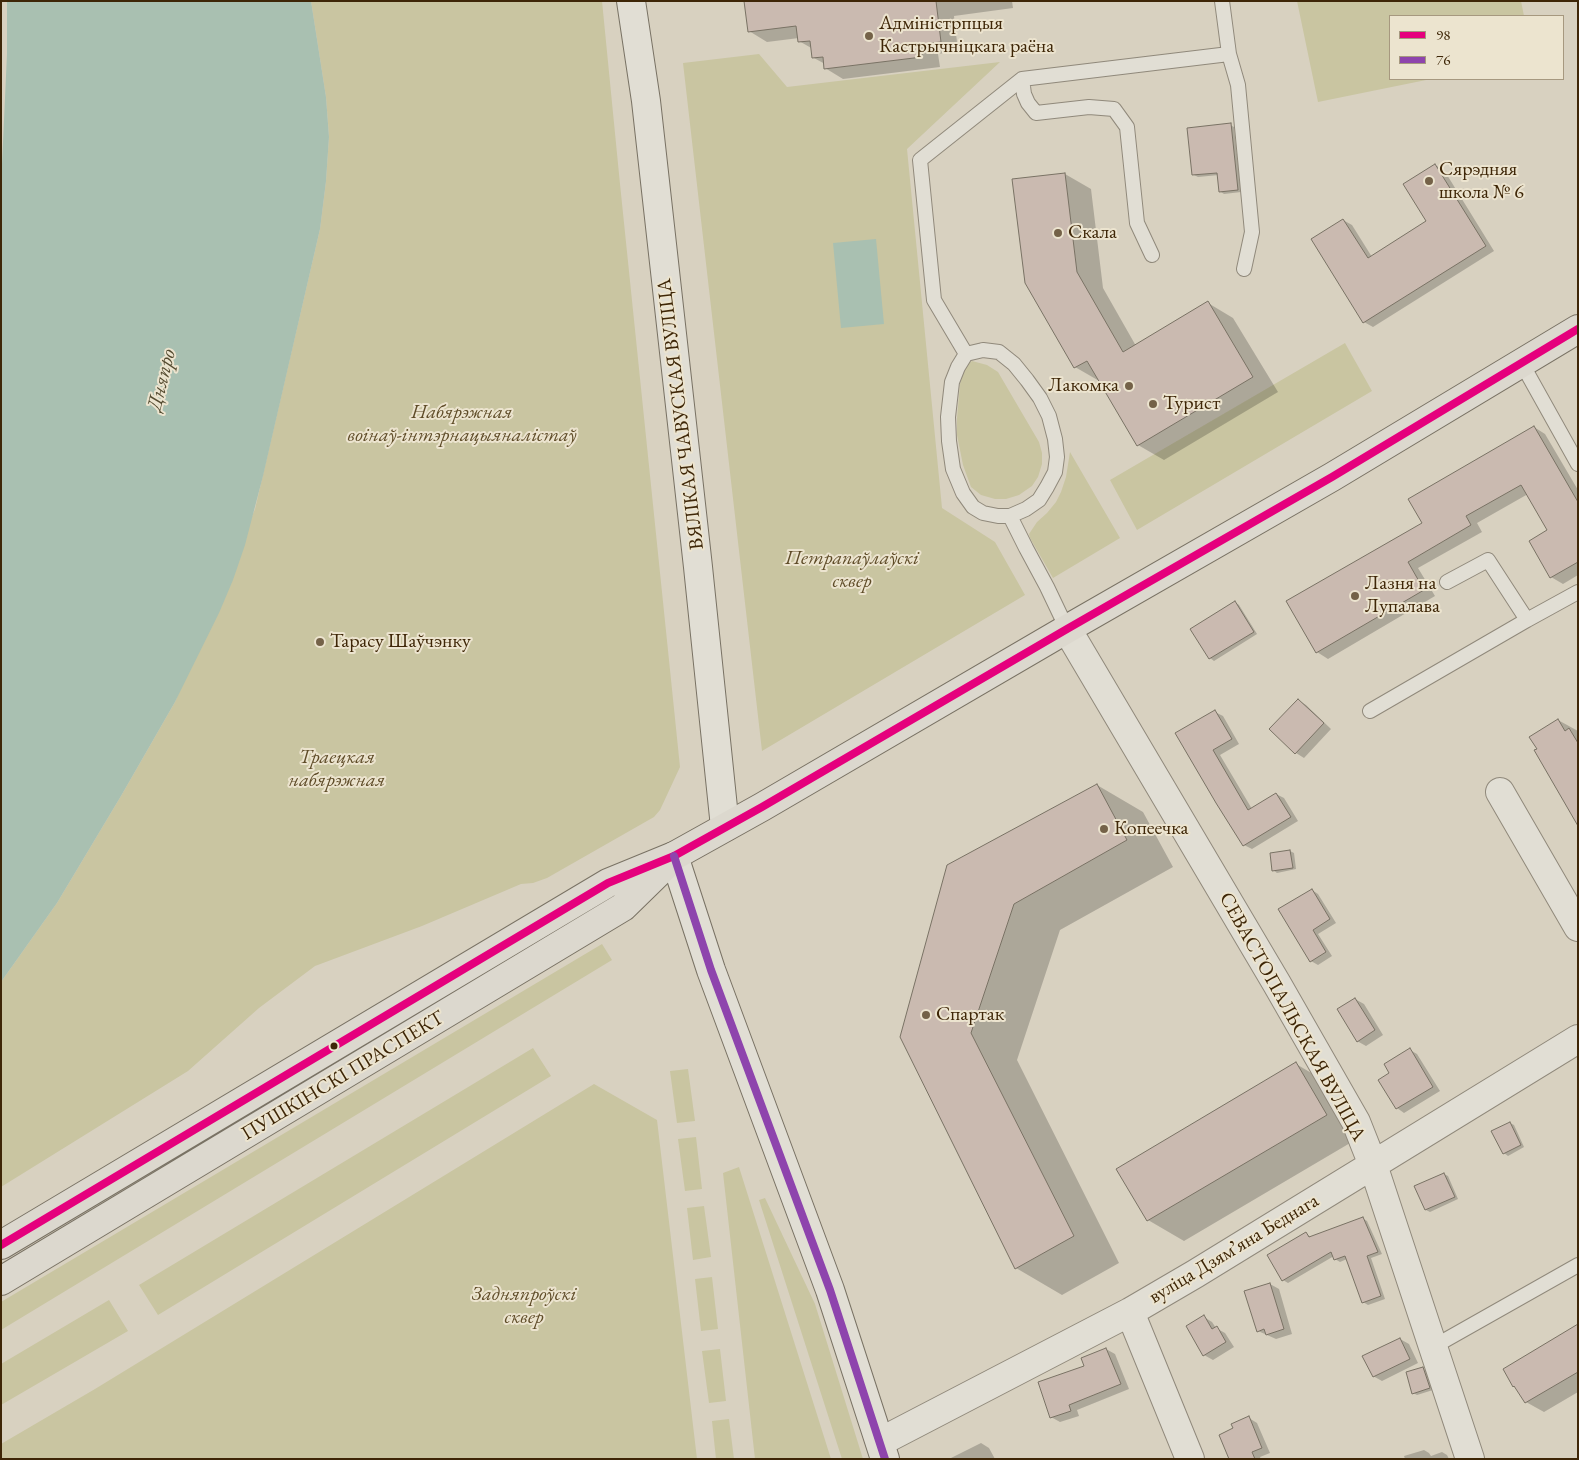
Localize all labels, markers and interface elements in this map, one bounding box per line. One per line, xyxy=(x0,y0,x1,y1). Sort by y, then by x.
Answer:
place label: Адміністрпцыя Кастрычніцкага раёна xyxy=(879,12,1054,59)
legend xyxy=(1389,15,1564,80)
text: 98 xyxy=(1436,25,1450,44)
marker: Адміністрпцыя Кастрычніцкага раёна xyxy=(863,30,875,42)
text: 76 xyxy=(1436,50,1450,69)
place label: Сярэдняя школа № 6 xyxy=(1439,158,1524,205)
marker: Сярэдняя школа № 6 xyxy=(1423,175,1435,187)
place label: Скала xyxy=(1068,221,1117,245)
marker: Скала xyxy=(1052,227,1064,239)
street label: ВЯЛІКАЯ ЧАВУСКАЯ ВУЛІЦА xyxy=(652,277,710,551)
water label: Дняпро xyxy=(142,347,182,413)
place label: Лакомка xyxy=(1048,374,1119,398)
marker: Лакомка xyxy=(1123,380,1135,392)
place label: Турист xyxy=(1163,392,1220,416)
marker: Турист xyxy=(1147,398,1159,410)
park label: Набярэжная воінаў-інтэрнацыяналістаў xyxy=(348,401,576,448)
park label: Петрапаўлаўскі сквер xyxy=(785,547,919,594)
place label: Лазня на Лупалава xyxy=(1365,572,1440,619)
marker: Лазня на Лупалава xyxy=(1349,590,1361,602)
place label: Тарасу Шаўчэнку xyxy=(330,630,471,654)
marker: Тарасу Шаўчэнку xyxy=(314,636,326,648)
park label: Траецкая набярэжная xyxy=(289,746,385,793)
place label: Копеечка xyxy=(1114,817,1188,841)
marker: Копеечка xyxy=(1098,823,1110,835)
street label: СЕВАСТОПАЛЬСКАЯ ВУЛІЦА xyxy=(1213,888,1371,1146)
place label: Спартак xyxy=(936,1003,1004,1027)
street label: ПУШКІНСКІ ПРАСПЕКТ xyxy=(237,1006,449,1146)
marker: Спартак xyxy=(920,1009,932,1021)
unlabelled marker xyxy=(329,1041,339,1051)
street label: вуліца Дзямʼяна Беднага xyxy=(1145,1189,1323,1309)
park label: Задняпроўскі сквер xyxy=(472,1283,576,1330)

